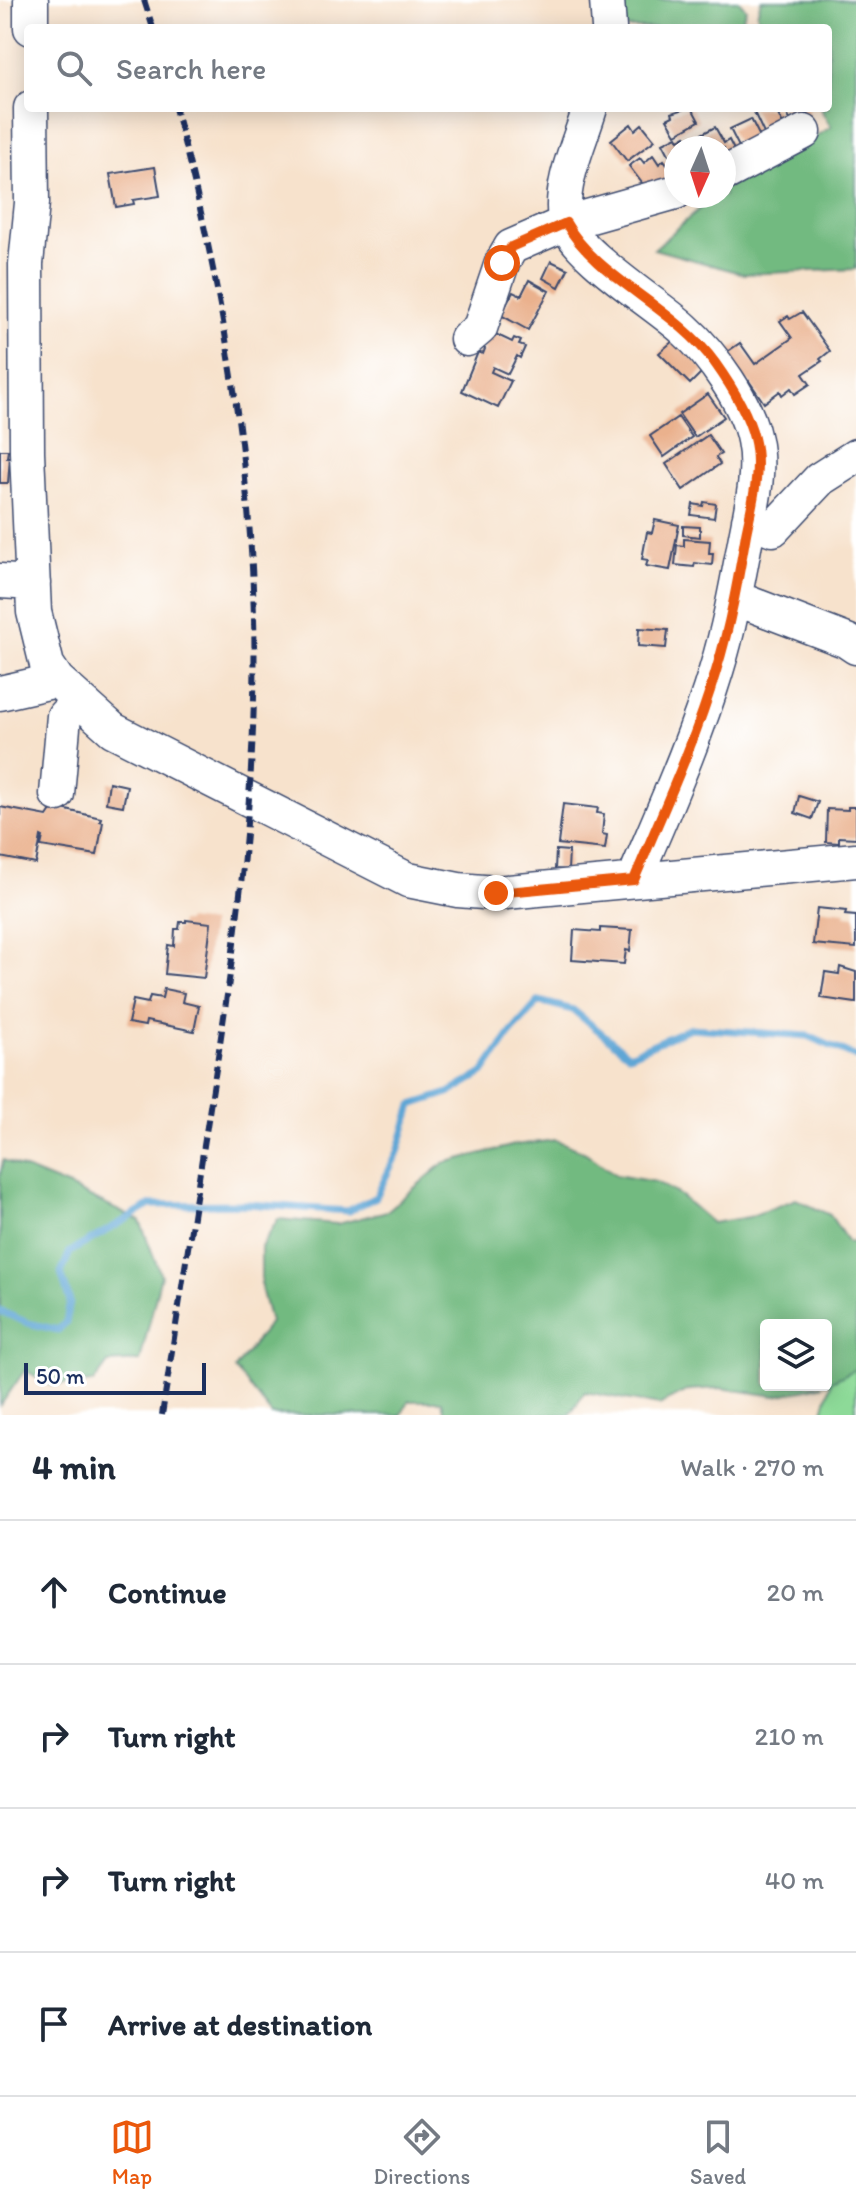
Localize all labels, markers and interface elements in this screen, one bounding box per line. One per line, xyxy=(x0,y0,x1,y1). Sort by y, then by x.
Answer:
search box xyxy=(24,24,832,112)
icon: search xyxy=(52,46,96,90)
text: Search here xyxy=(116,50,266,87)
north arrow xyxy=(664,136,736,208)
route start xyxy=(484,245,520,281)
route end xyxy=(478,875,514,911)
map controls xyxy=(760,1319,832,1391)
button: layers xyxy=(760,1319,832,1391)
scale bar xyxy=(24,1359,206,1395)
text: 50 m xyxy=(36,1363,85,1390)
text: 4 min xyxy=(32,1447,116,1488)
text: Walk · 270 m xyxy=(680,1451,824,1483)
icon: ahead xyxy=(32,1570,76,1614)
text: Continue xyxy=(108,1574,227,1611)
text: 20 m xyxy=(767,1576,824,1608)
icon: right xyxy=(32,1714,76,1758)
text: Turn right xyxy=(108,1718,236,1755)
text: 210 m xyxy=(755,1720,824,1752)
icon: right xyxy=(32,1858,76,1902)
text: Turn right xyxy=(108,1862,236,1899)
text: 40 m xyxy=(765,1864,824,1896)
icon: arrive xyxy=(32,2002,76,2046)
text: Arrive at destination xyxy=(108,2006,372,2043)
tab: Map xyxy=(110,2115,154,2190)
tab: Directions xyxy=(374,2115,470,2190)
tab: Saved xyxy=(690,2115,746,2190)

